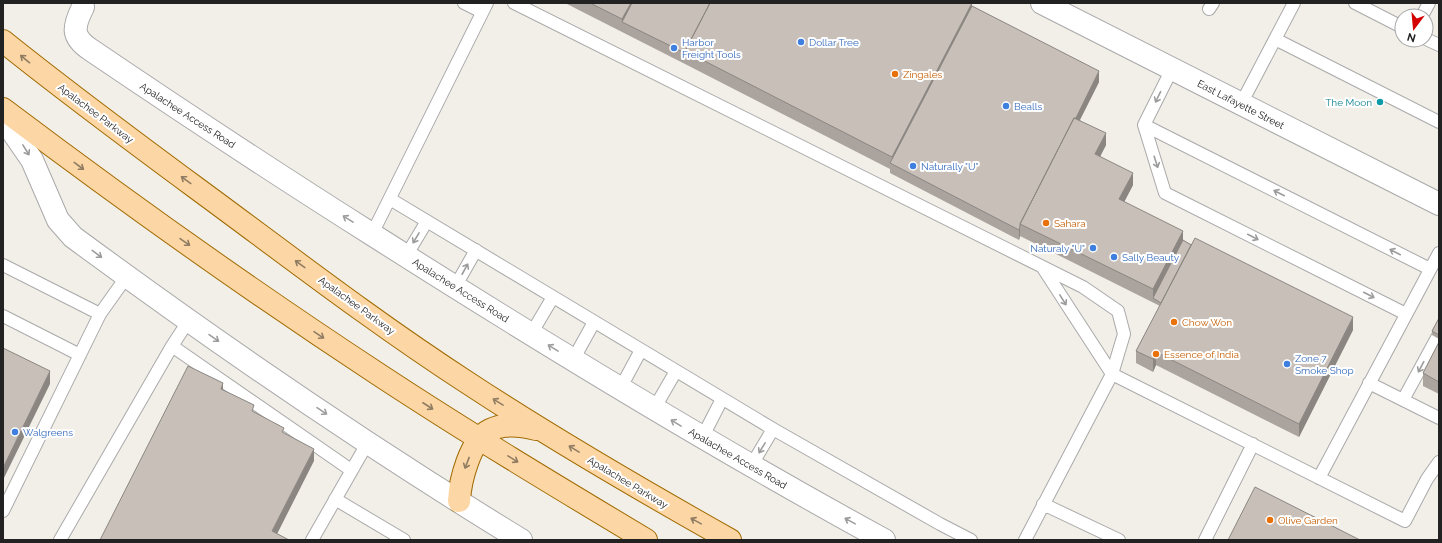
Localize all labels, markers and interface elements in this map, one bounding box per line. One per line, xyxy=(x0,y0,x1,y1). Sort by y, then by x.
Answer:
north arrow xyxy=(1394,8,1434,48)
text: N xyxy=(1406,30,1417,45)
place label: Harbor Freight Tools xyxy=(682,37,741,60)
marker: Dollar Tree xyxy=(796,37,806,47)
place label: Dollar Tree xyxy=(809,37,859,48)
marker: Harbor Freight Tools xyxy=(669,43,679,53)
one-way arrow xyxy=(20,55,31,64)
marker: Zingales xyxy=(890,69,900,79)
place label: Zingales xyxy=(903,69,943,80)
street label: East Lafayette Street xyxy=(1196,78,1287,131)
street label: Apalachee Access Road xyxy=(138,80,237,150)
street label: Apalachee Parkway xyxy=(56,82,136,146)
one-way arrow xyxy=(1154,91,1161,103)
place label: The Moon xyxy=(1325,97,1372,108)
marker: The Moon xyxy=(1375,97,1385,107)
marker: Bealls xyxy=(1001,101,1011,111)
place label: Bealls xyxy=(1014,101,1042,112)
one-way arrow xyxy=(22,144,30,156)
one-way arrow xyxy=(1153,156,1160,169)
marker: Naturally "U" xyxy=(908,161,918,171)
place label: Naturally "U" xyxy=(921,161,979,172)
one-way arrow xyxy=(73,162,84,170)
one-way arrow xyxy=(180,176,191,184)
one-way arrow xyxy=(1274,189,1286,196)
one-way arrow xyxy=(342,215,354,223)
marker: Sahara xyxy=(1041,218,1051,228)
place label: Sahara xyxy=(1054,218,1086,229)
one-way arrow xyxy=(412,232,420,244)
one-way arrow xyxy=(1247,234,1259,241)
one-way arrow xyxy=(179,238,190,246)
place label: Naturaly "U" xyxy=(1030,243,1085,254)
marker: Naturaly "U" xyxy=(1088,243,1098,253)
one-way arrow xyxy=(1390,247,1402,255)
one-way arrow xyxy=(92,250,103,259)
marker: Sally Beauty xyxy=(1109,252,1119,262)
place label: Sally Beauty xyxy=(1122,252,1180,263)
street label: Apalachee Access Road xyxy=(411,256,511,325)
one-way arrow xyxy=(294,260,305,268)
one-way arrow xyxy=(462,263,470,275)
street label: Apalachee Parkway xyxy=(317,274,397,337)
one-way arrow xyxy=(1363,292,1375,299)
one-way arrow xyxy=(1059,294,1067,305)
marker: Chow Won xyxy=(1169,317,1179,327)
place label: Chow Won xyxy=(1182,317,1232,328)
one-way arrow xyxy=(313,331,325,339)
one-way arrow xyxy=(209,334,220,342)
one-way arrow xyxy=(547,343,559,351)
marker: Essence of India xyxy=(1151,349,1161,359)
place label: Essence of India xyxy=(1164,349,1239,360)
place label: Zone 7 Smoke Shop xyxy=(1295,353,1354,376)
marker: Zone 7 Smoke Shop xyxy=(1282,359,1292,369)
one-way arrow xyxy=(1417,361,1424,373)
one-way arrow xyxy=(493,398,504,406)
one-way arrow xyxy=(422,402,433,410)
one-way arrow xyxy=(316,408,328,416)
one-way arrow xyxy=(670,418,682,426)
street label: Apalachee Access Road xyxy=(687,426,789,491)
marker: Walgreens xyxy=(10,427,20,437)
place label: Walgreens xyxy=(23,427,73,438)
one-way arrow xyxy=(757,442,766,453)
one-way arrow xyxy=(569,445,580,453)
street label: Apalachee Parkway xyxy=(586,454,670,511)
one-way arrow xyxy=(463,456,471,468)
one-way arrow xyxy=(507,456,519,464)
marker: Olive Garden xyxy=(1265,515,1275,525)
place label: Olive Garden xyxy=(1278,515,1338,526)
one-way arrow xyxy=(690,517,702,524)
one-way arrow xyxy=(844,517,856,525)

